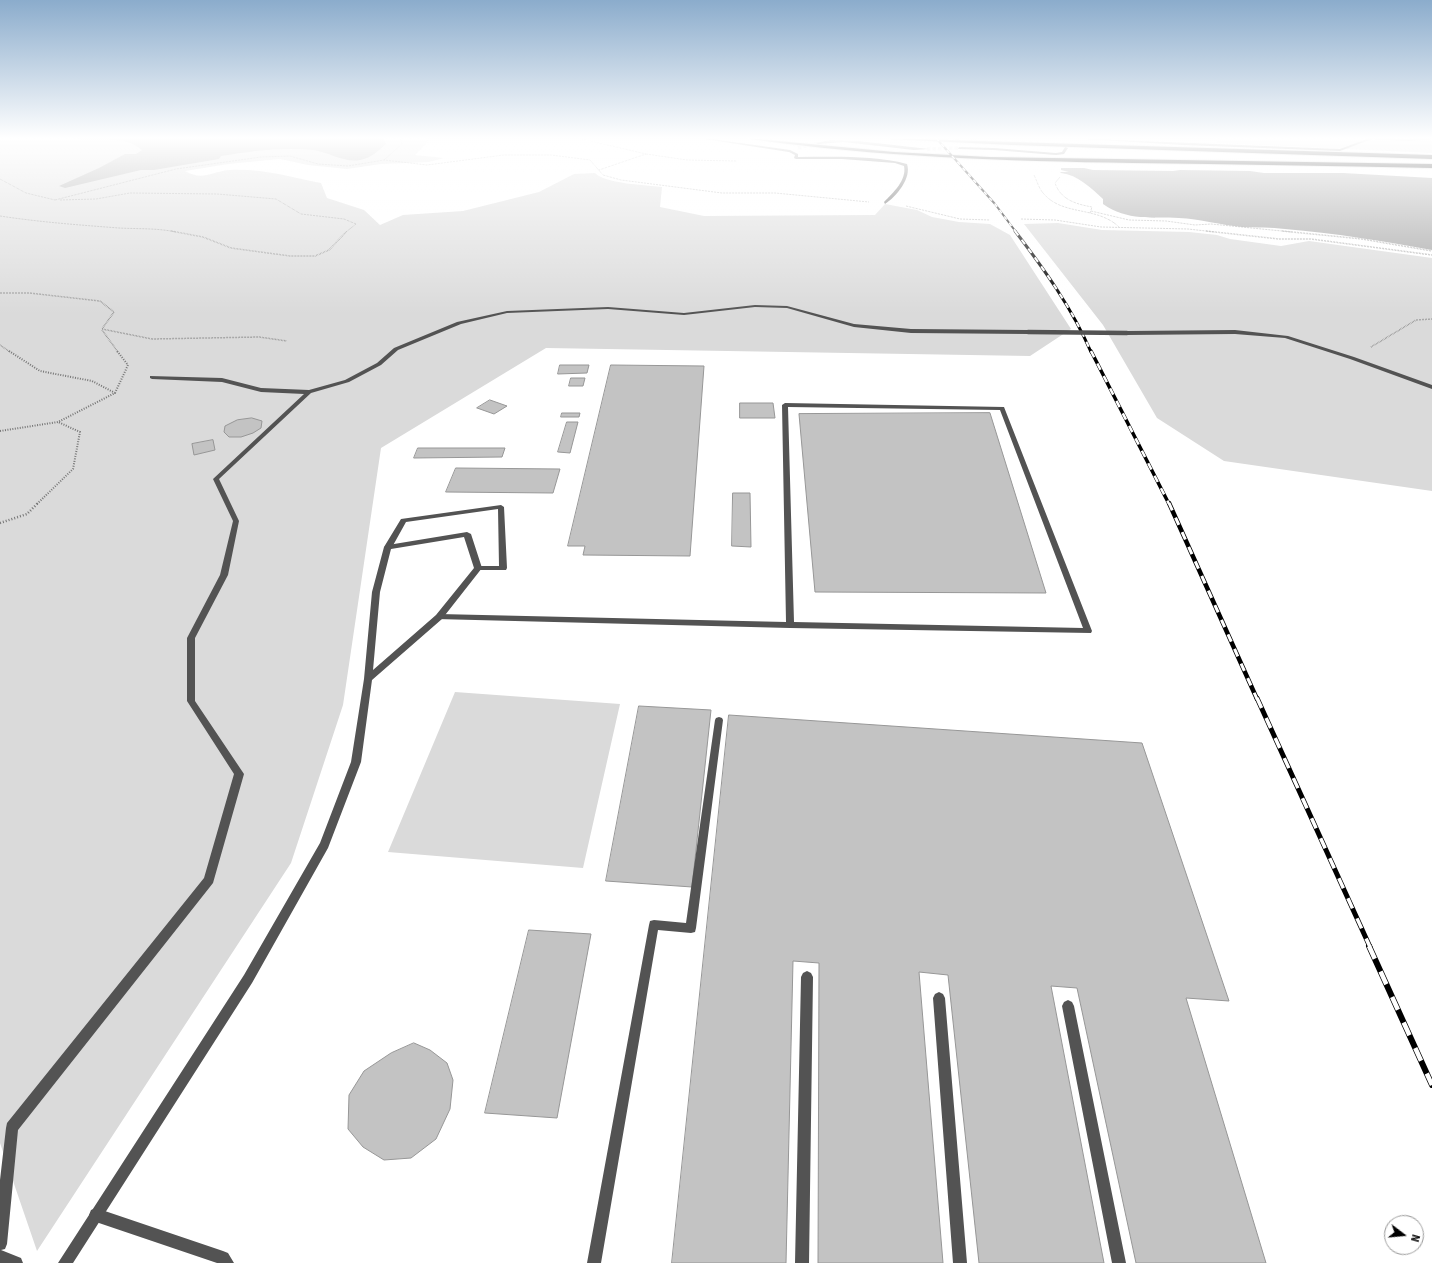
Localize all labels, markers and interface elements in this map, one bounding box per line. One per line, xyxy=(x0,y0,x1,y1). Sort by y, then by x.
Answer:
north arrow xyxy=(1384,1215,1424,1255)
text: N xyxy=(1407,1233,1423,1244)

